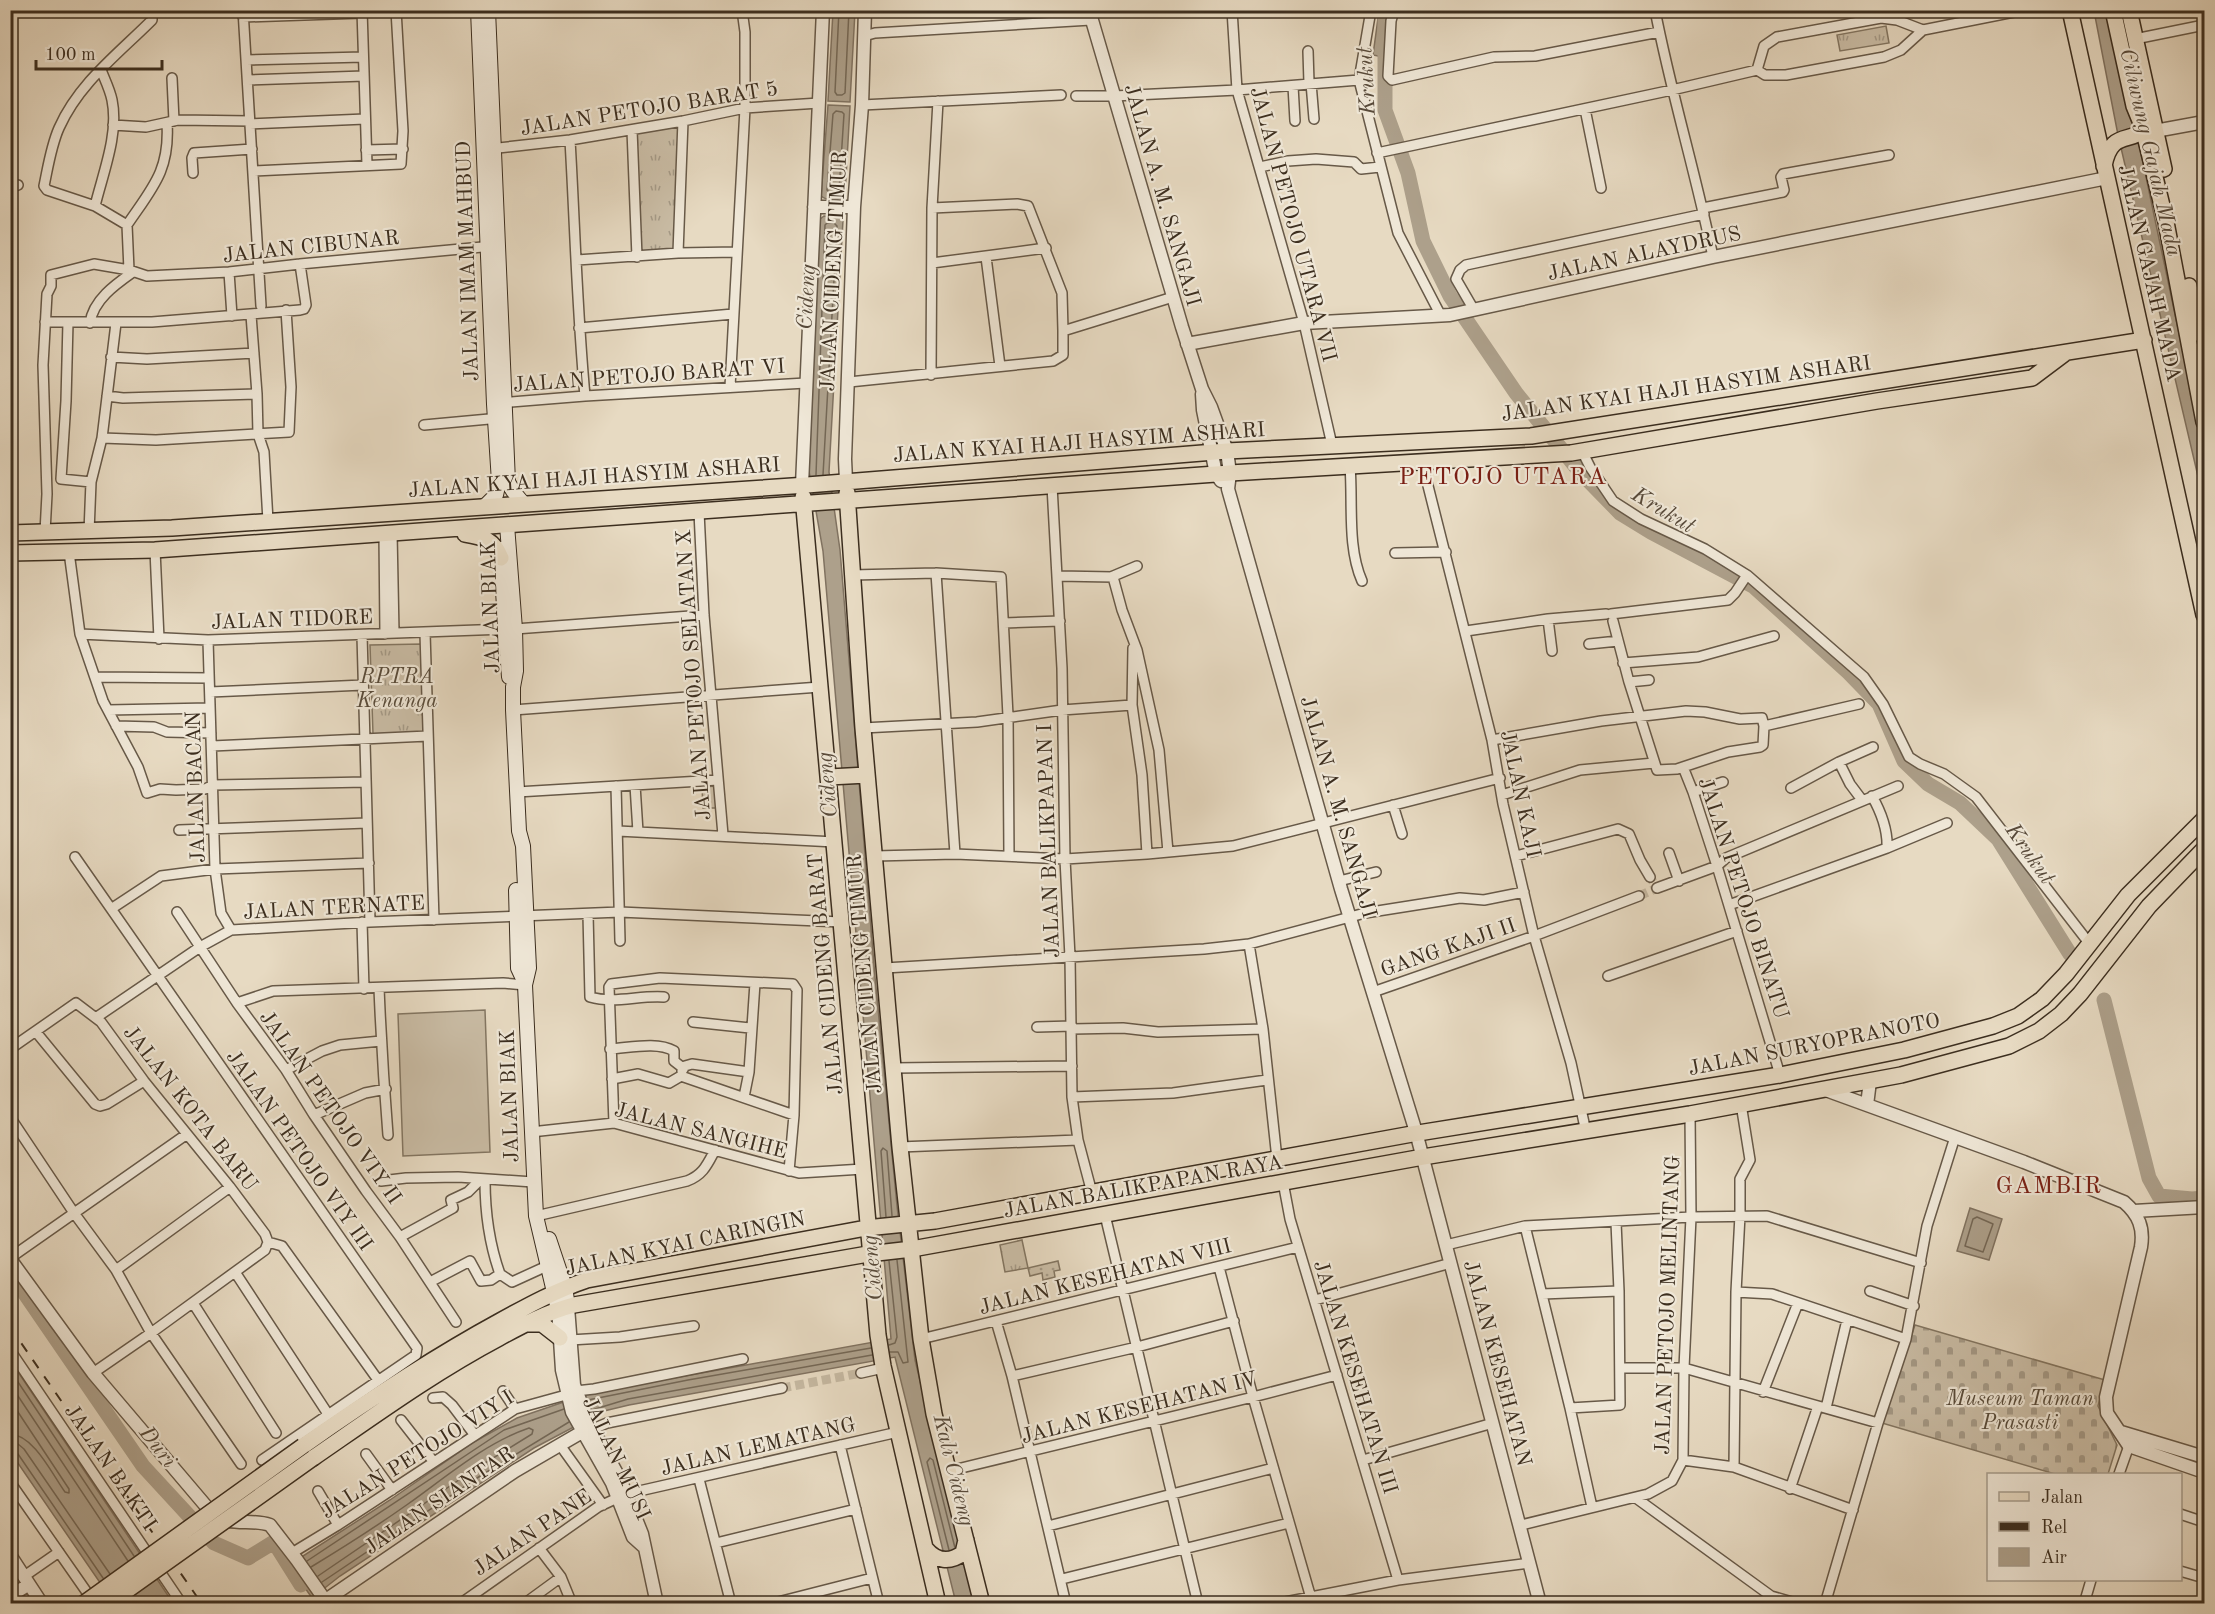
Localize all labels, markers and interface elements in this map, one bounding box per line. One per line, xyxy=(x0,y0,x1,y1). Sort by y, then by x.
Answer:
scale bar xyxy=(36,33,162,71)
water label: Krukut xyxy=(1354,45,1380,117)
text: 100 m xyxy=(45,46,96,64)
water label: Ciliwung Gajah Mada xyxy=(2115,46,2185,259)
street label: JALAN PETOJO BARAT 5 xyxy=(519,79,780,140)
street label: JALAN A. M. SANGAJI xyxy=(1120,82,1203,309)
street label: JALAN PETOJO UTARA VII xyxy=(1246,84,1339,364)
street label: JALAN IMAM MAHBUD xyxy=(454,140,483,382)
street label: JALAN CIDENG TIMUR xyxy=(818,150,851,392)
street label: JALAN GAJAH MADA xyxy=(2113,163,2184,384)
street label: JALAN ALAYDRUS xyxy=(1546,224,1743,285)
street label: JALAN CIBUNAR xyxy=(222,228,401,267)
water label: Cideng xyxy=(794,263,820,331)
street label: JALAN KYAI HAJI HASYIM ASHARI xyxy=(1500,353,1872,426)
street label: JALAN PETOJO BARAT VI xyxy=(512,357,786,396)
street label: JALAN KYAI HAJI HASYIM ASHARI xyxy=(892,420,1266,467)
street label: JALAN KYAI HAJI HASYIM ASHARI xyxy=(407,455,781,502)
district label: PETOJO UTARA xyxy=(1398,466,1608,490)
water label: Krukut xyxy=(1627,483,1699,538)
street label: JALAN PETOJO SELATAN X xyxy=(674,529,715,821)
street label: JALAN BIAK xyxy=(479,540,504,674)
street label: JALAN TIDORE xyxy=(211,607,373,634)
park label: RPTRA Kenanga xyxy=(355,667,438,712)
street label: JALAN A. M. SANGAJI xyxy=(1296,694,1379,921)
street label: JALAN BACAN xyxy=(183,711,210,863)
street label: JALAN BALIKPAPAN I xyxy=(1035,724,1064,958)
street label: JALAN KAJI xyxy=(1496,729,1543,860)
water label: Cideng xyxy=(814,751,842,819)
street label: JALAN PETOJO BINATU xyxy=(1694,775,1792,1022)
water label: Krukut xyxy=(2000,819,2059,890)
street label: JALAN CIDENG BARAT xyxy=(805,852,848,1096)
street label: JALAN CIDENG TIMUR xyxy=(845,853,886,1095)
street label: JALAN TERNATE xyxy=(243,893,425,924)
street label: GANG KAJI II xyxy=(1378,915,1519,981)
street label: JALAN PETOJO VIY II xyxy=(255,1007,405,1208)
street label: JALAN SURYOPRANOTO xyxy=(1687,1011,1942,1080)
street label: JALAN KOTA BARU xyxy=(119,1022,261,1196)
street label: JALAN BIAK xyxy=(498,1029,523,1163)
street label: JALAN PETOJO VIY III xyxy=(222,1047,376,1255)
street label: JALAN SANGIHE xyxy=(612,1100,789,1163)
street label: JALAN BALIKPAPAN RAYA xyxy=(1002,1153,1285,1222)
street label: JALAN PETOJO MELINTANG xyxy=(1653,1155,1684,1455)
district label: GAMBIR xyxy=(1995,1175,2103,1199)
street label: JALAN KYAI CARINGIN xyxy=(563,1209,807,1280)
water label: Cideng xyxy=(859,1234,887,1302)
street label: JALAN KESEHATAN VIII xyxy=(977,1236,1234,1319)
street label: JALAN KESEHATAN III xyxy=(1309,1258,1400,1497)
street label: JALAN KESEHATAN xyxy=(1459,1258,1534,1469)
street label: JALAN KESEHATAN IV xyxy=(1019,1369,1260,1448)
street label: JALAN PETOJO VIY I xyxy=(318,1387,518,1523)
park label: Museum Taman Prasasti xyxy=(1945,1389,2094,1434)
street label: JALAN MUSI xyxy=(578,1394,653,1524)
street label: JALAN BAKTI xyxy=(60,1401,160,1535)
water label: Kali Cideng xyxy=(928,1411,978,1529)
street label: JALAN LEMATANG xyxy=(659,1415,858,1480)
water label: Duri xyxy=(134,1422,181,1473)
street label: JALAN SIANTAR xyxy=(361,1443,519,1559)
legend xyxy=(1987,1473,2182,1581)
street label: JALAN PANE xyxy=(470,1486,596,1580)
text: Jalan xyxy=(2041,1489,2083,1507)
text: Rel xyxy=(2041,1519,2067,1537)
text: Air xyxy=(2041,1549,2068,1567)

